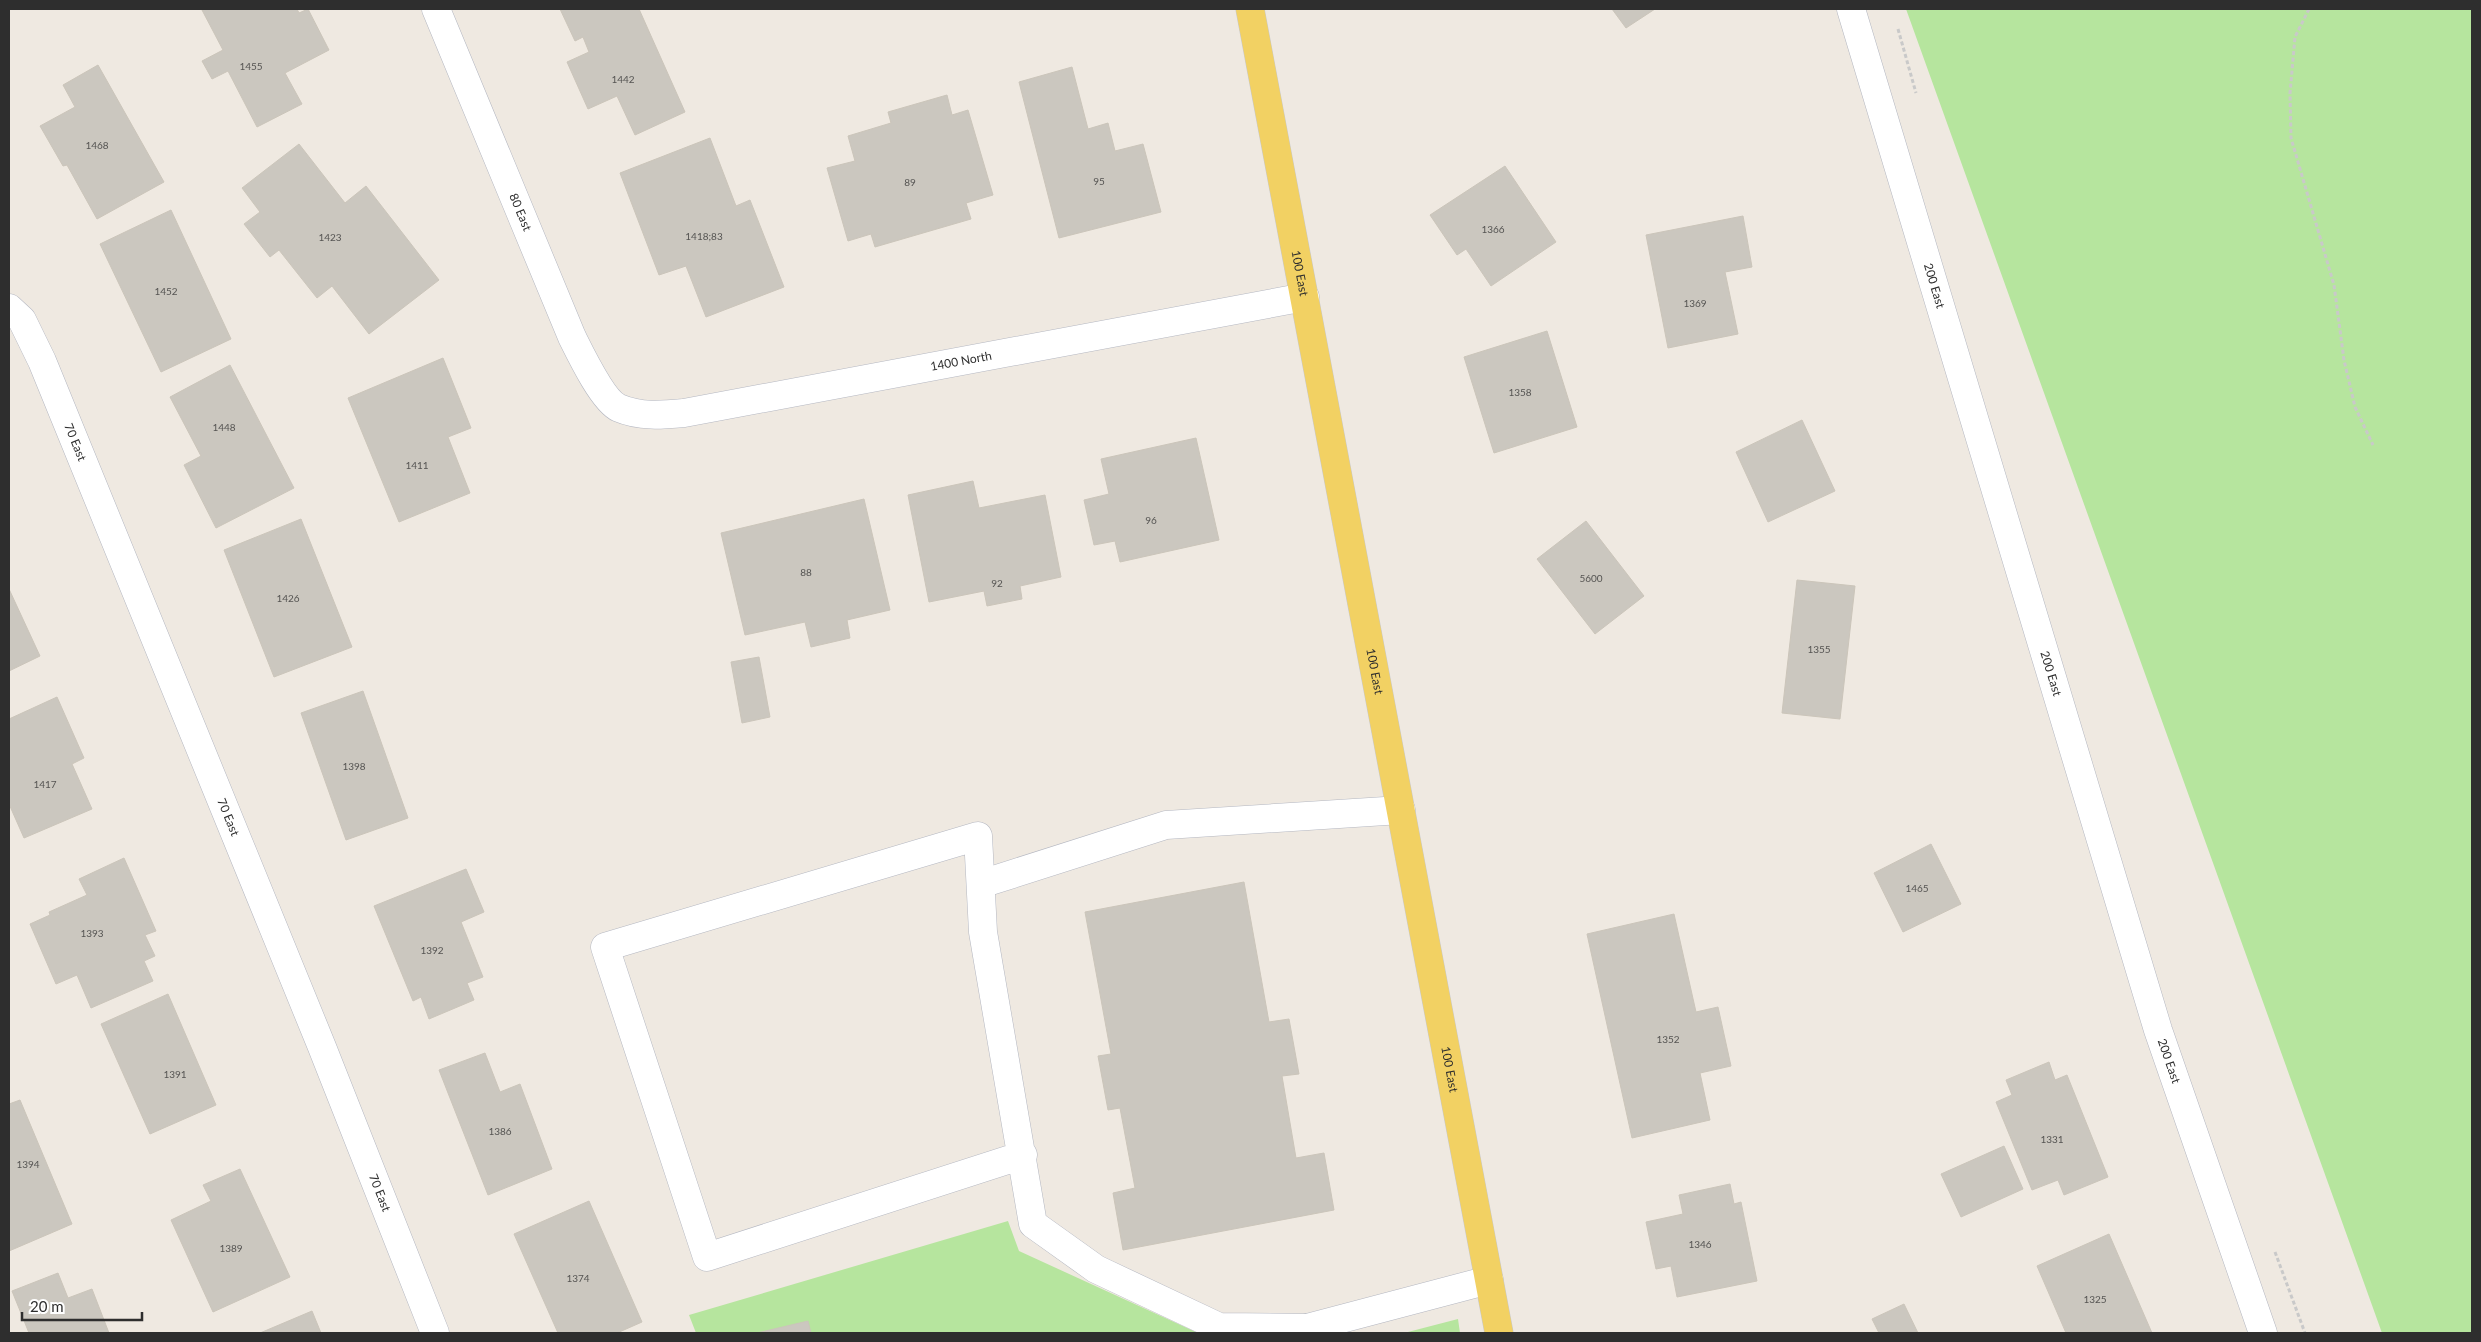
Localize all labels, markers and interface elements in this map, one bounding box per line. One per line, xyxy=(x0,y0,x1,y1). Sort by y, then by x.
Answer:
house number: 1455 xyxy=(239,60,263,72)
house number: 1442 xyxy=(611,73,635,85)
house number: 1468 xyxy=(85,139,109,151)
house number: 95 xyxy=(1093,175,1105,187)
house number: 89 xyxy=(904,176,916,188)
street label: 80 East xyxy=(506,191,535,234)
house number: 1366 xyxy=(1481,223,1505,235)
house number: 1418;83 xyxy=(685,230,723,242)
house number: 1423 xyxy=(318,231,342,243)
street label: 100 East xyxy=(1289,249,1312,298)
street label: 200 East xyxy=(1921,261,1949,311)
house number: 1452 xyxy=(154,285,178,297)
house number: 1369 xyxy=(1683,297,1707,309)
street label: 1400 North xyxy=(929,348,993,374)
house number: 1358 xyxy=(1508,386,1532,398)
street label: 70 East xyxy=(61,421,90,464)
house number: 1448 xyxy=(212,421,236,433)
house number: 1411 xyxy=(405,459,429,471)
house number: 96 xyxy=(1145,514,1157,526)
house number: 88 xyxy=(800,566,812,578)
house number: 5600 xyxy=(1579,572,1603,584)
house number: 92 xyxy=(991,577,1003,589)
house number: 1426 xyxy=(276,592,300,604)
house number: 1355 xyxy=(1807,643,1831,655)
street label: 100 East xyxy=(1363,647,1387,696)
street label: 200 East xyxy=(2037,649,2065,698)
house number: 1398 xyxy=(342,760,366,772)
house number: 1417 xyxy=(33,778,57,790)
street label: 70 East xyxy=(214,796,243,839)
house number: 1465 xyxy=(1905,882,1929,894)
house number: 1393 xyxy=(80,927,104,939)
house number: 1392 xyxy=(420,944,444,956)
house number: 1352 xyxy=(1656,1033,1680,1045)
street label: 200 East xyxy=(2155,1037,2184,1086)
street label: 100 East xyxy=(1438,1045,1462,1094)
house number: 1391 xyxy=(163,1068,187,1080)
house number: 1386 xyxy=(488,1125,512,1137)
house number: 1331 xyxy=(2040,1133,2064,1145)
house number: 1394 xyxy=(16,1158,40,1170)
street label: 70 East xyxy=(366,1172,395,1214)
house number: 1346 xyxy=(1688,1238,1712,1250)
house number: 1389 xyxy=(219,1242,243,1254)
house number: 1374 xyxy=(566,1272,590,1284)
scale bar xyxy=(22,1290,142,1322)
house number: 1325 xyxy=(2083,1293,2107,1305)
text: 20 m xyxy=(30,1297,64,1315)

